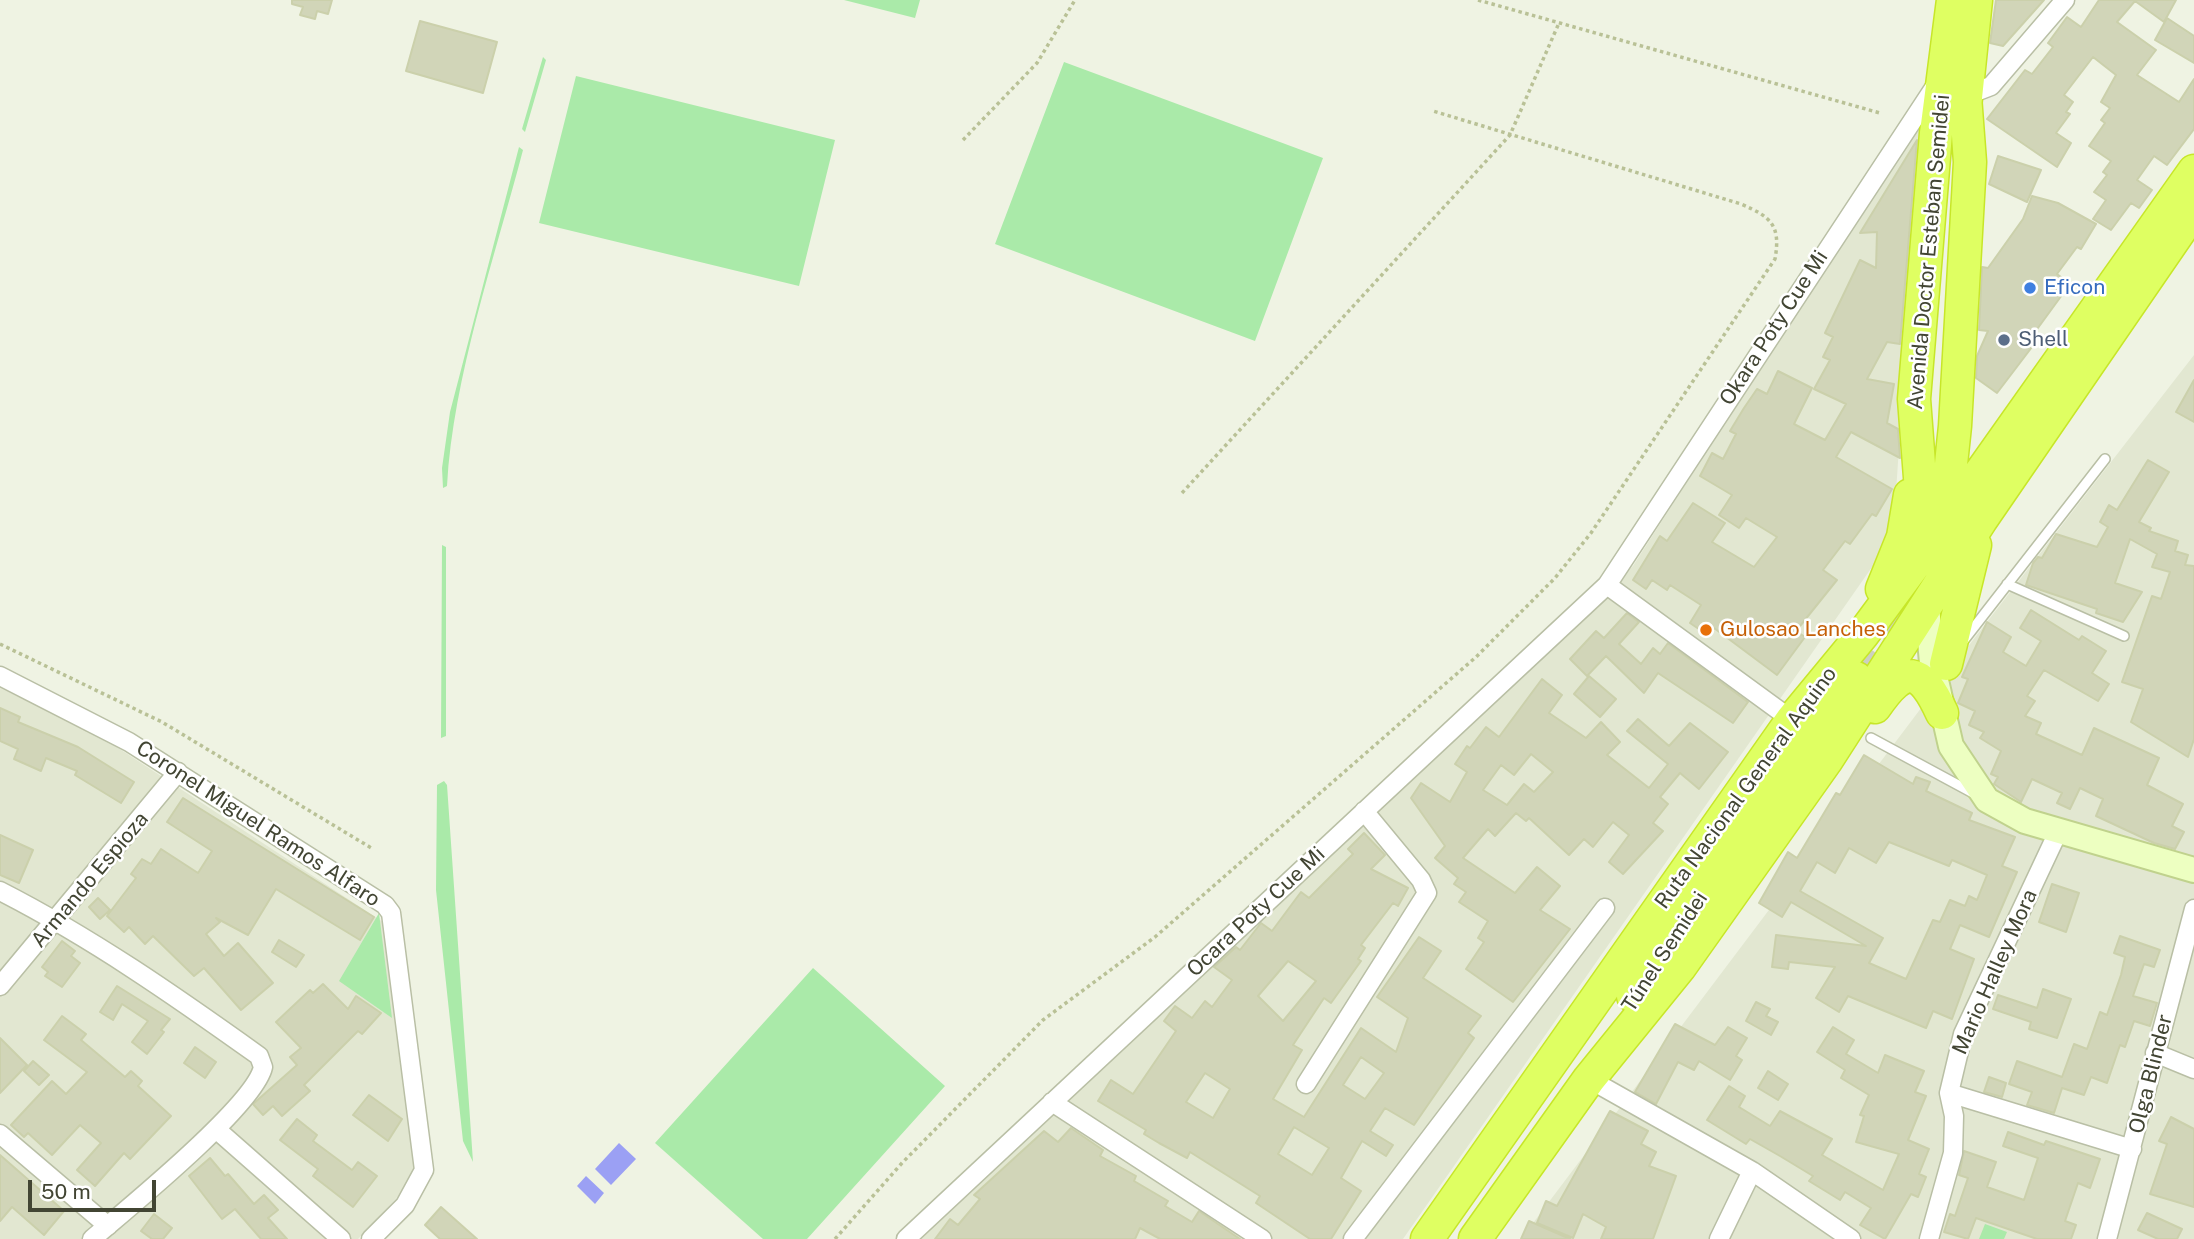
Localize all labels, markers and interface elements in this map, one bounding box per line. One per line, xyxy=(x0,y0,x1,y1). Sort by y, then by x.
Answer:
street label: Avenida Doctor Esteban Semidei xyxy=(1903,93,1955,411)
street label: Okara Poty Cue Mi xyxy=(1715,246,1833,410)
place label: Eficon xyxy=(2044,275,2105,301)
marker: Eficon xyxy=(2022,280,2038,296)
place label: Shell xyxy=(2018,327,2068,353)
marker: Shell xyxy=(1996,332,2012,348)
place label: Gulosao Lanches xyxy=(1720,617,1886,643)
marker: Gulosao Lanches xyxy=(1698,622,1714,638)
street label: Ruta Nacional General Aquino xyxy=(1650,662,1842,914)
street label: Coronel Miguel Ramos Alfaro xyxy=(131,736,385,912)
street label: Armando Espioza xyxy=(26,807,154,953)
street label: Ocara Poty Cue Mi xyxy=(1182,842,1330,982)
street label: Mario Halley Mora xyxy=(1947,886,2043,1058)
street label: Túnel Semidei xyxy=(1617,887,1713,1017)
street label: Olga Blinder xyxy=(2124,1012,2178,1136)
scale bar xyxy=(32,1166,159,1210)
text: 50 m xyxy=(41,1179,91,1204)

